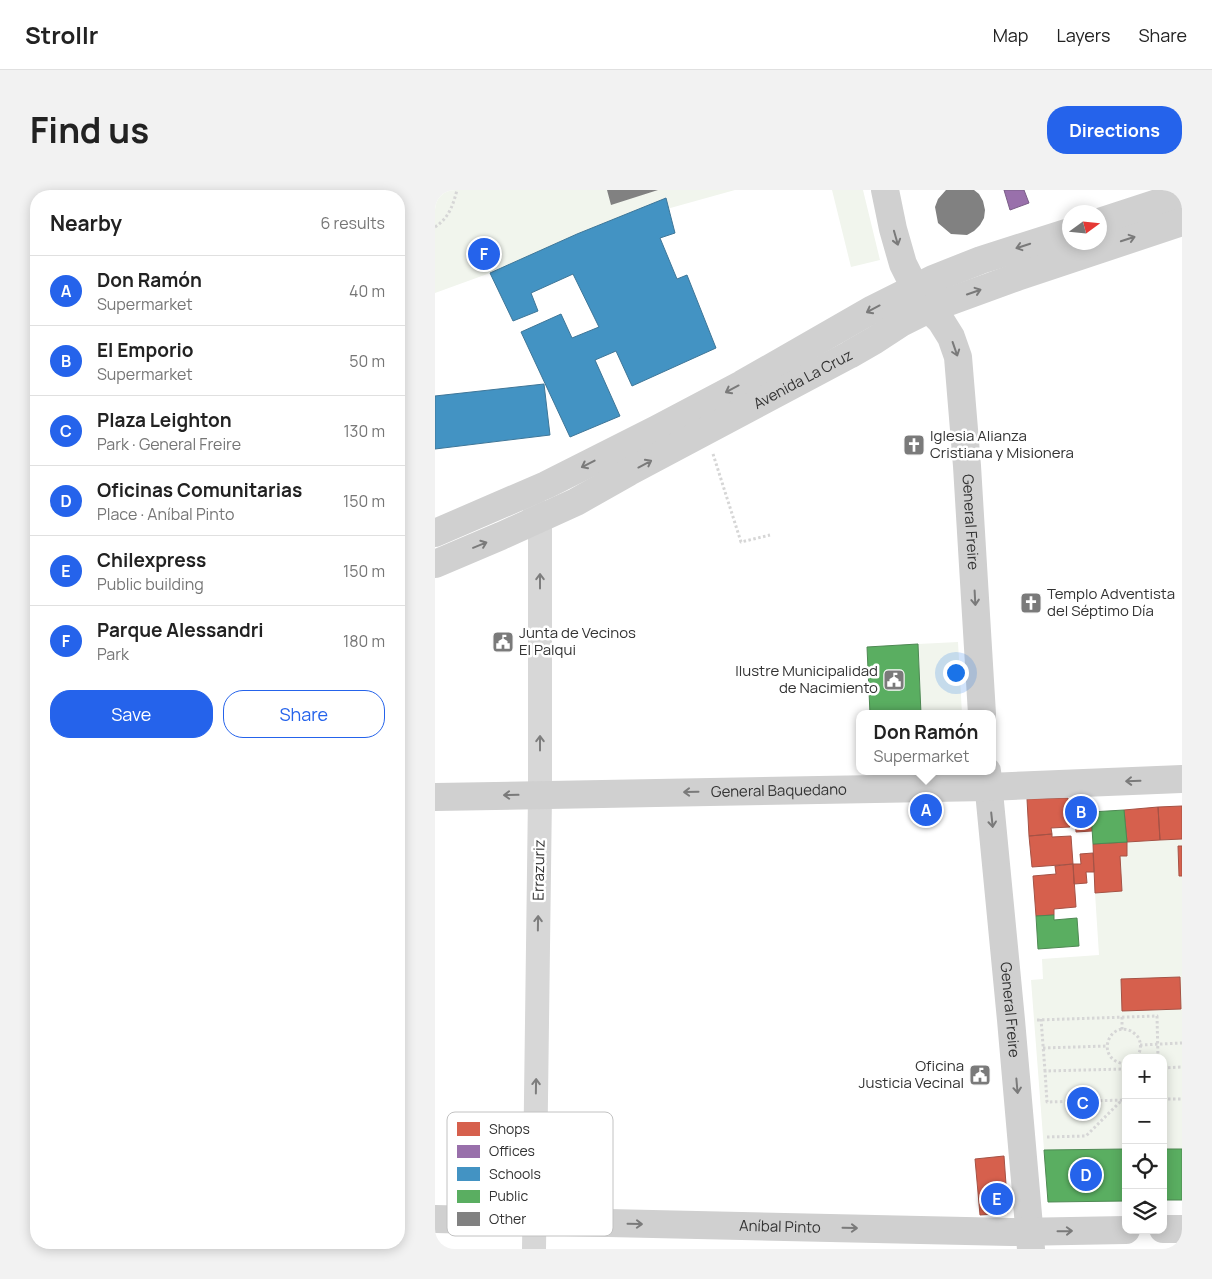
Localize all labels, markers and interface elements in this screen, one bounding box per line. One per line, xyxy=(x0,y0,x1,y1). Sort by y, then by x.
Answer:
text: Strollr xyxy=(25,18,98,51)
text: Map xyxy=(993,23,1028,47)
text: Layers xyxy=(1056,23,1110,47)
text: Share xyxy=(1138,23,1187,47)
text: Find us xyxy=(30,106,149,154)
button: Directions xyxy=(1047,106,1182,154)
north arrow xyxy=(1062,205,1107,250)
text: Nearby xyxy=(50,209,122,237)
text: 6 results xyxy=(320,212,385,234)
one-way arrow xyxy=(891,229,901,245)
one-way arrow xyxy=(1120,234,1136,243)
pin: F xyxy=(468,235,500,273)
one-way arrow xyxy=(1015,242,1031,252)
text: Don Ramón xyxy=(97,267,202,293)
text: A xyxy=(61,280,71,302)
text: 40 m xyxy=(349,280,385,302)
one-way arrow xyxy=(966,287,982,296)
text: Supermarket xyxy=(97,293,193,315)
one-way arrow xyxy=(866,304,881,314)
text: El Emporio xyxy=(97,337,194,363)
one-way arrow xyxy=(951,341,960,357)
street label: Avenida La Cruz xyxy=(749,344,856,414)
text: B xyxy=(61,350,71,372)
text: 50 m xyxy=(349,350,385,372)
text: Supermarket xyxy=(97,363,193,385)
one-way arrow xyxy=(725,385,740,394)
text: Plaza Leighton xyxy=(97,407,232,433)
text: C xyxy=(60,420,72,442)
text: 130 m xyxy=(343,420,385,442)
place label: Iglesia Alianza Cristiana y Misionera xyxy=(930,425,1074,463)
text: Park · General Freire xyxy=(97,433,241,455)
church icon: Iglesia Alianza Cristiana y Misionera xyxy=(902,433,926,457)
one-way arrow xyxy=(638,459,653,469)
one-way arrow xyxy=(581,460,596,469)
street label: General Freire xyxy=(958,474,984,571)
text: Oficinas Comunitarias xyxy=(97,477,302,503)
text: D xyxy=(60,490,72,512)
text: 150 m xyxy=(343,490,385,512)
text: Place · Aníbal Pinto xyxy=(97,503,234,525)
one-way arrow xyxy=(472,540,487,549)
text: Chilexpress xyxy=(97,547,206,573)
text: E xyxy=(61,560,71,582)
text: 150 m xyxy=(343,560,385,582)
text: Public building xyxy=(97,573,204,595)
one-way arrow xyxy=(535,573,545,590)
place label: Templo Adventista del Séptimo Día xyxy=(1047,583,1175,621)
one-way arrow xyxy=(970,590,979,606)
church icon: Templo Adventista del Séptimo Día xyxy=(1019,591,1043,615)
text: Parque Alessandri xyxy=(97,617,264,643)
place label: Junta de Vecinos El Palqui xyxy=(519,622,636,660)
text: F xyxy=(62,630,70,652)
text: 180 m xyxy=(343,630,385,652)
public building icon: Junta de Vecinos El Palqui xyxy=(491,630,515,654)
text: Park xyxy=(97,643,129,665)
place label: Ilustre Municipalidad de Nacimiento xyxy=(735,660,878,698)
your location xyxy=(943,660,969,686)
public building icon: Ilustre Municipalidad de Nacimiento xyxy=(882,668,906,692)
button: Save xyxy=(50,690,213,738)
button: Share xyxy=(223,690,385,738)
popup xyxy=(856,710,996,775)
text: Don Ramón xyxy=(874,719,978,745)
one-way arrow xyxy=(535,736,545,752)
text: Supermarket xyxy=(874,745,969,767)
one-way arrow xyxy=(1126,776,1142,785)
street label: General Baquedano xyxy=(711,779,847,802)
one-way arrow xyxy=(683,787,700,797)
one-way arrow xyxy=(503,790,520,800)
pin: A xyxy=(910,791,942,829)
pin: B xyxy=(1065,793,1097,831)
one-way arrow xyxy=(987,811,996,827)
street label: Errazuriz xyxy=(527,839,550,901)
one-way arrow xyxy=(533,916,543,932)
street label: General Freire xyxy=(995,961,1025,1059)
map controls xyxy=(1122,1054,1167,1234)
button: + xyxy=(1122,1054,1167,1099)
place label: Oficina Justicia Vecinal xyxy=(859,1055,964,1093)
public building icon: Oficina Justicia Vecinal xyxy=(968,1063,992,1087)
one-way arrow xyxy=(531,1078,541,1094)
one-way arrow xyxy=(1012,1078,1021,1094)
pin: C xyxy=(1067,1084,1099,1122)
button: − xyxy=(1122,1099,1167,1144)
legend xyxy=(447,1112,613,1236)
text: Shops xyxy=(489,1119,530,1138)
text: Offices xyxy=(489,1141,535,1160)
button: locate xyxy=(1122,1144,1167,1189)
pin: D xyxy=(1070,1156,1102,1194)
text: Schools xyxy=(489,1164,541,1183)
pin: E xyxy=(981,1180,1013,1218)
text: Public xyxy=(489,1186,529,1205)
button: layers xyxy=(1122,1189,1167,1234)
text: Other xyxy=(489,1209,526,1228)
street label: Aníbal Pinto xyxy=(739,1215,821,1238)
one-way arrow xyxy=(626,1219,643,1229)
one-way arrow xyxy=(842,1223,858,1233)
one-way arrow xyxy=(1056,1226,1073,1236)

